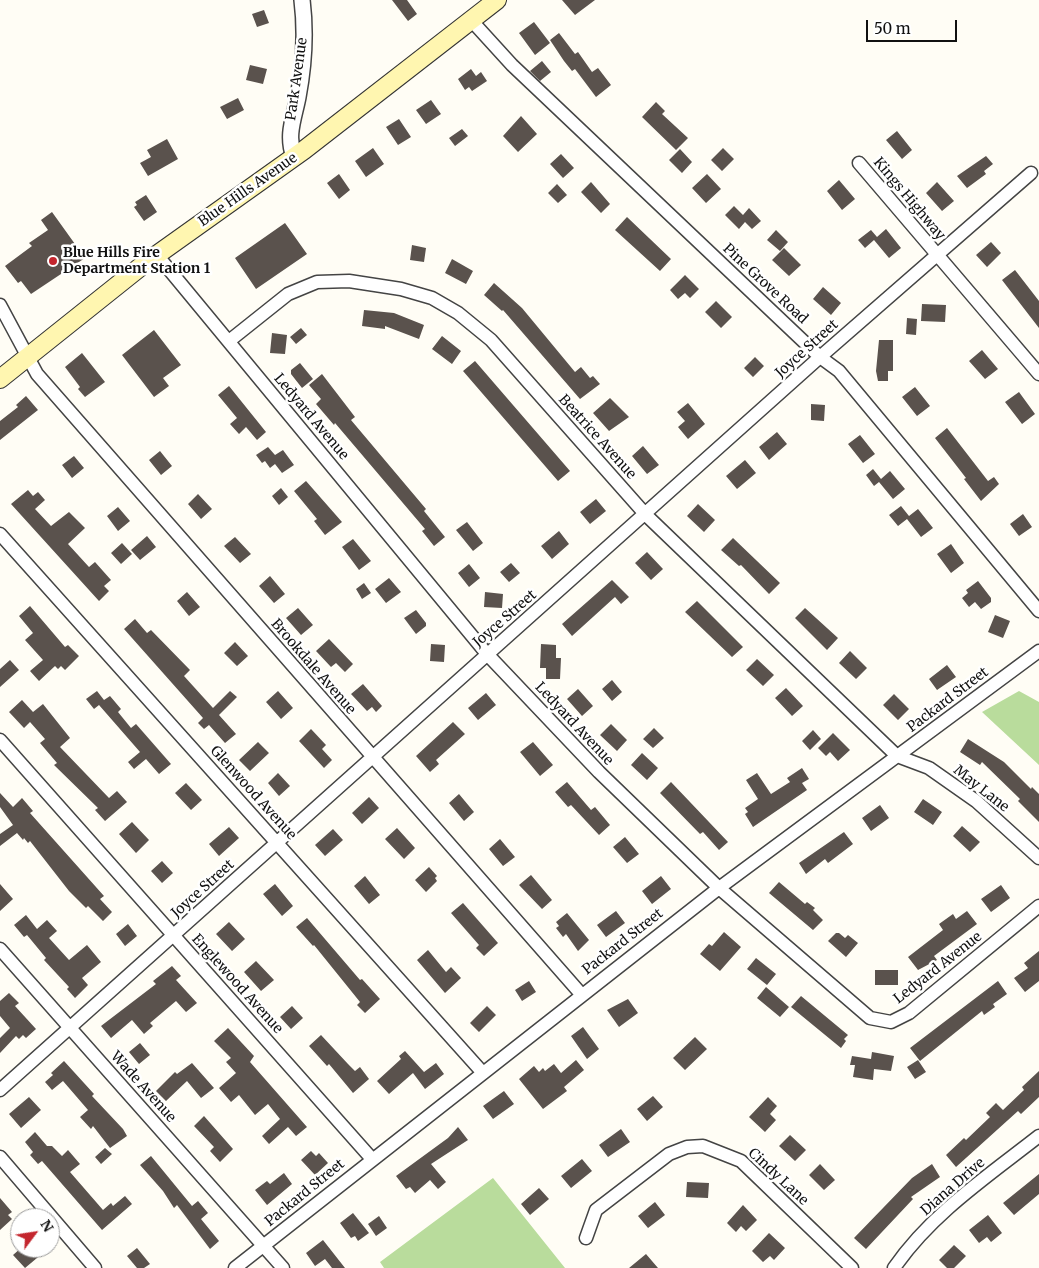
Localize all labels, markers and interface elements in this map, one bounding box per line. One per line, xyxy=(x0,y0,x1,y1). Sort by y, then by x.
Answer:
scale bar xyxy=(869,10,960,42)
text: 50 m xyxy=(874,19,911,38)
street label: Park Avenue xyxy=(283,36,311,122)
street label: Blue Hills Avenue xyxy=(195,150,301,230)
street label: Kings Highway xyxy=(870,154,948,244)
street label: Pine Grove Road xyxy=(719,240,811,328)
place label: Blue Hills Fire Department Station 1 xyxy=(63,245,210,278)
marker: Blue Hills Fire Department Station 1 xyxy=(47,255,59,267)
street label: Joyce Street xyxy=(772,316,842,382)
street label: Ledyard Avenue xyxy=(270,371,352,463)
street label: Beatrice Avenue xyxy=(555,391,639,483)
street label: Joyce Street xyxy=(470,587,540,651)
street label: Brookdale Avenue xyxy=(267,616,359,718)
street label: Packard Street xyxy=(904,664,992,736)
street label: Ledyard Avenue xyxy=(531,679,617,769)
street label: Glenwood Avenue xyxy=(206,743,300,843)
street label: May Lane xyxy=(950,762,1012,816)
street label: Joyce Street xyxy=(168,856,238,922)
street label: Packard Street xyxy=(579,905,667,979)
street label: Ledyard Avenue xyxy=(891,928,985,1008)
street label: Englewood Avenue xyxy=(188,931,286,1037)
street label: Wade Avenue xyxy=(107,1048,179,1126)
street label: Cindy Lane xyxy=(745,1145,811,1209)
street label: Diana Drive xyxy=(918,1155,988,1219)
street label: Packard Street xyxy=(262,1156,348,1230)
north arrow xyxy=(10,1208,60,1258)
text: N xyxy=(36,1216,58,1235)

